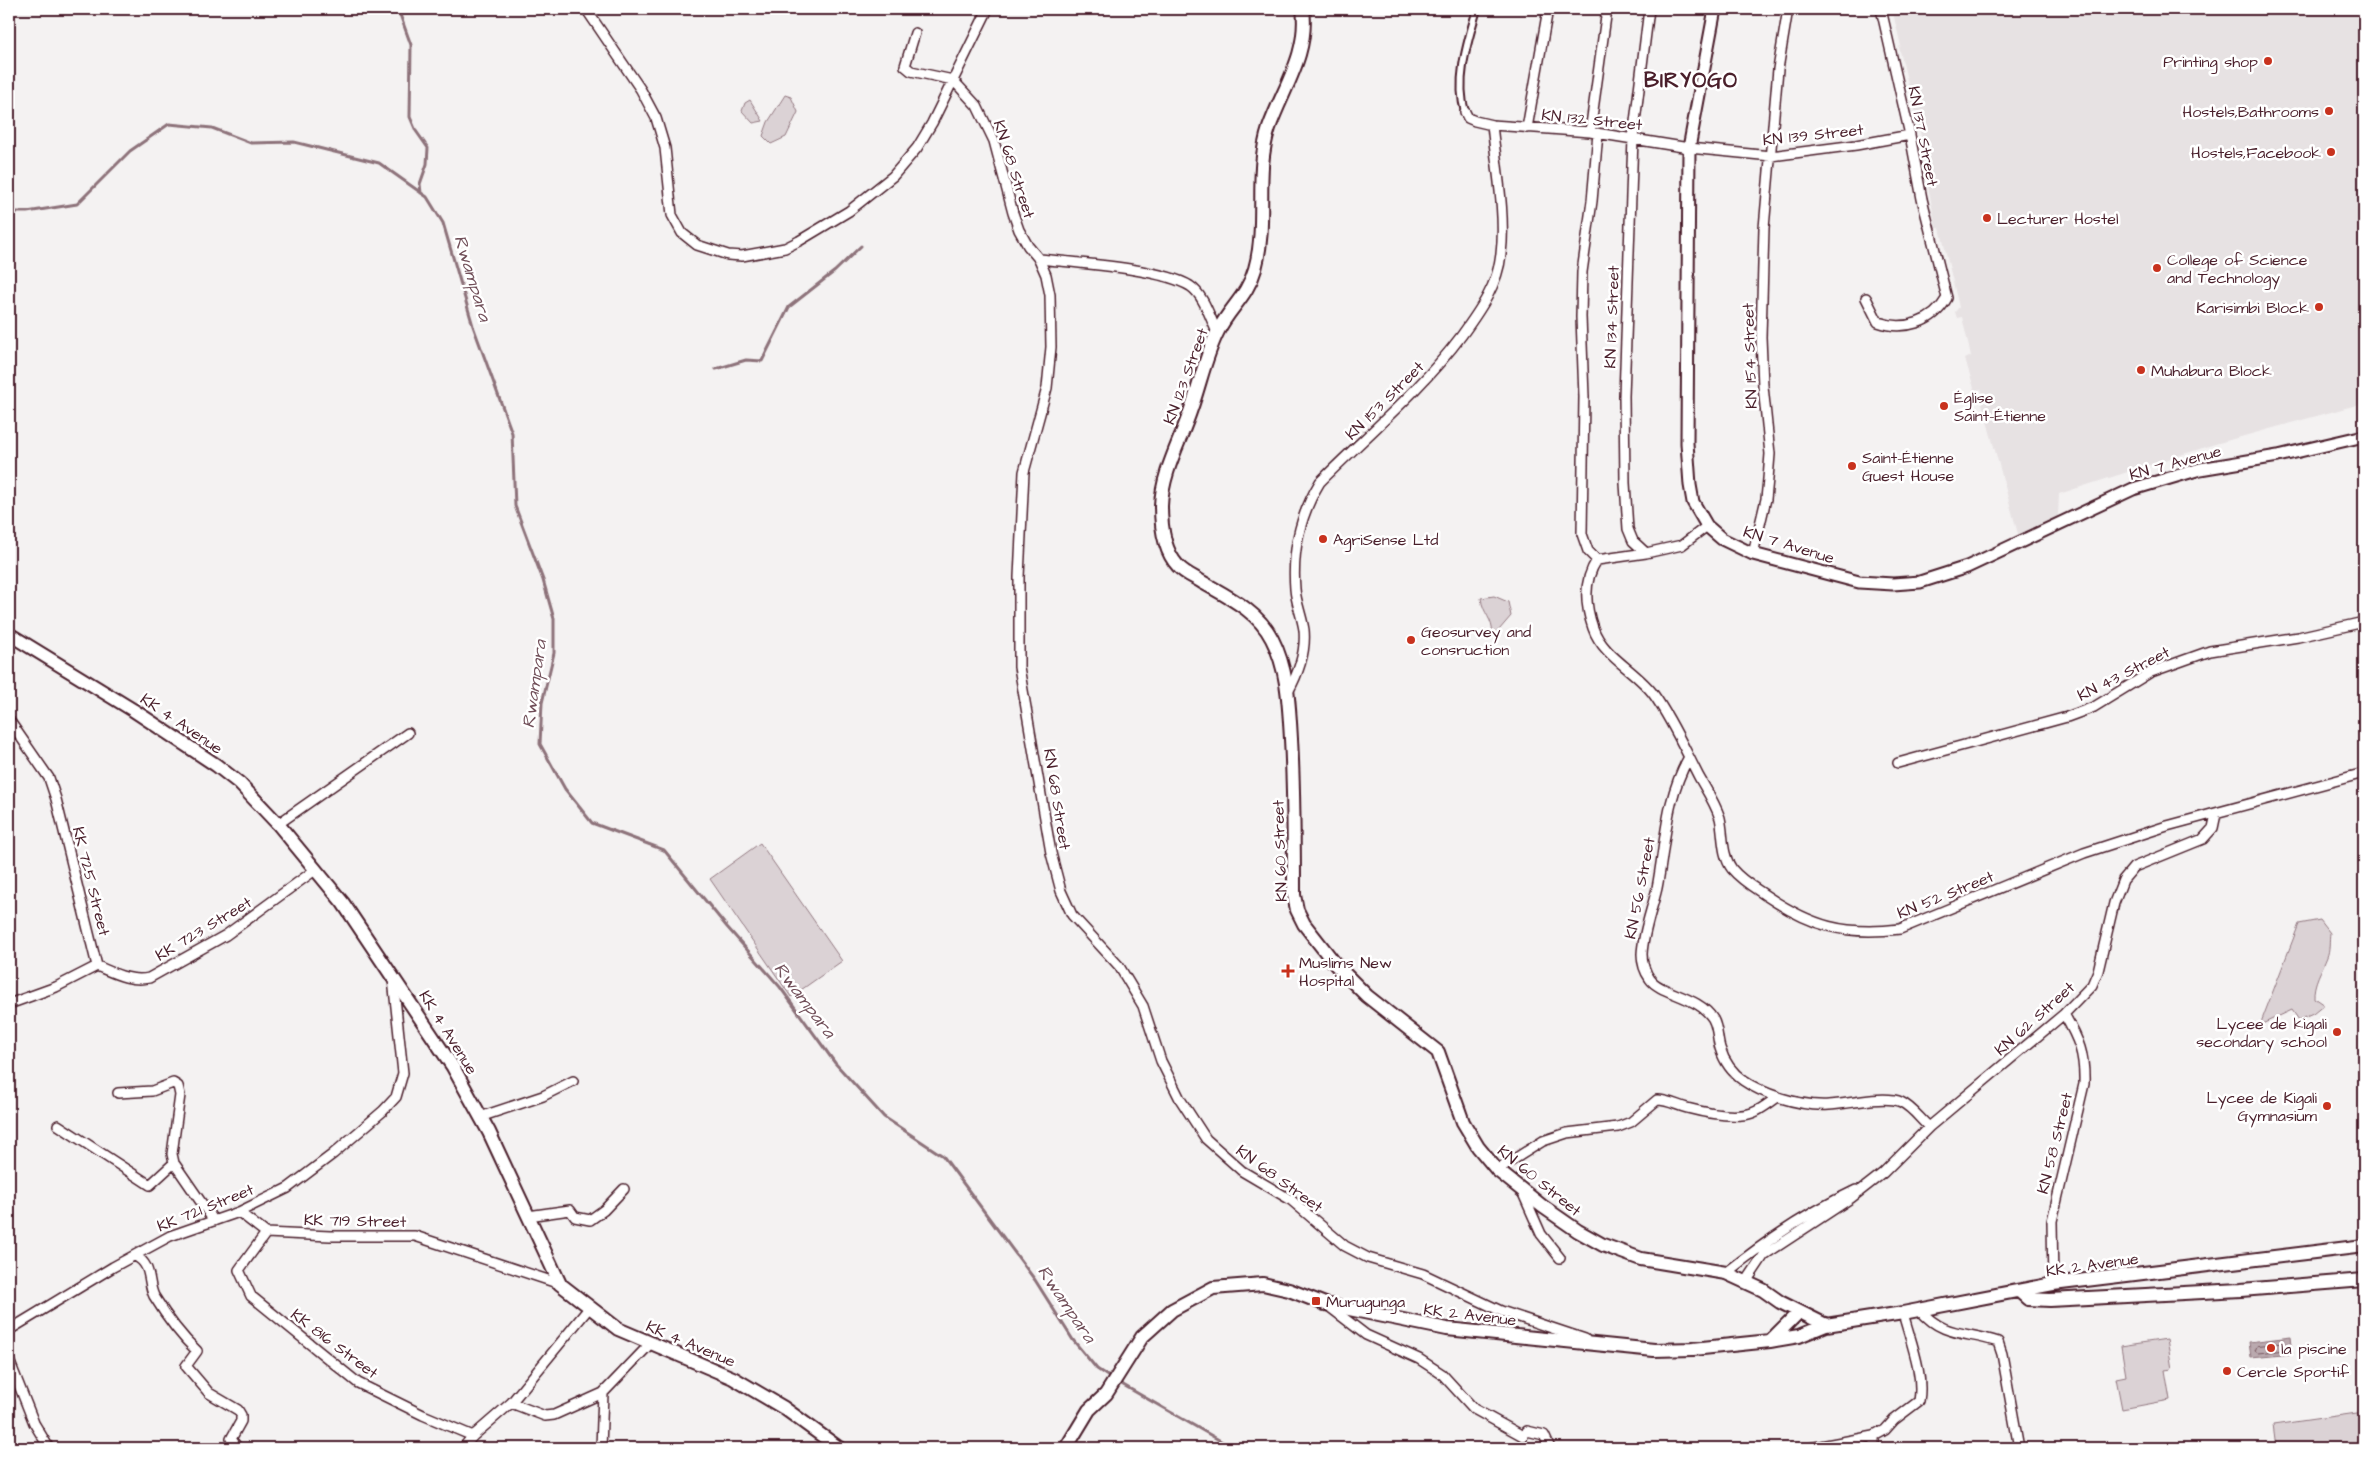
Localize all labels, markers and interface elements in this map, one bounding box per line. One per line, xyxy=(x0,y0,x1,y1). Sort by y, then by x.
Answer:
place label: Printing shop xyxy=(2163,51,2258,74)
marker: Printing shop xyxy=(2262,55,2274,67)
district label: BIRYOGO xyxy=(1644,66,1738,95)
street label: KN 137 Street xyxy=(1902,84,1944,189)
place label: Hostels,Bathrooms xyxy=(2183,101,2319,123)
street label: KN 132 Street xyxy=(1540,104,1644,136)
marker: Hostels,Bathrooms xyxy=(2323,105,2335,117)
street label: KN 68 Street xyxy=(988,117,1040,222)
street label: KN 139 Street xyxy=(1762,119,1865,151)
place label: Hostels,Facebook xyxy=(2191,142,2321,164)
marker: Hostels,Facebook xyxy=(2325,146,2337,158)
place label: Lecturer Hostel xyxy=(1997,208,2119,230)
marker: Lecturer Hostel xyxy=(1981,212,1993,224)
water label: Rwampara xyxy=(448,232,498,325)
place label: College of Science and Technology xyxy=(2167,249,2308,290)
marker: College of Science and Technology xyxy=(2151,262,2163,274)
street label: KN 134 Street xyxy=(1599,265,1625,369)
place label: Karisimbi Block xyxy=(2196,297,2309,319)
marker: Karisimbi Block xyxy=(2313,301,2325,313)
street label: KN 154 Street xyxy=(1737,302,1763,409)
street label: KN 123 Street xyxy=(1158,325,1214,428)
street label: KN 153 Street xyxy=(1340,356,1429,445)
place label: Muhabura Block xyxy=(2151,360,2272,382)
marker: Muhabura Block xyxy=(2135,364,2147,376)
place label: Église Saint-Étienne xyxy=(1954,387,2046,427)
marker: Église Saint-Étienne xyxy=(1938,400,1950,412)
street label: KN 7 Avenue xyxy=(2127,440,2224,486)
place label: Saint-Étienne Guest House xyxy=(1862,447,1955,487)
marker: Saint-Étienne Guest House xyxy=(1846,460,1858,472)
street label: KN 7 Avenue xyxy=(1740,521,1837,569)
place label: AgriSense Ltd xyxy=(1333,529,1439,552)
marker: AgriSense Ltd xyxy=(1317,533,1329,545)
place label: Geosurvey and consruction xyxy=(1421,621,1531,661)
marker: Geosurvey and consruction xyxy=(1405,634,1417,646)
water label: Rwampara xyxy=(516,638,553,730)
street label: KN 43 Street xyxy=(2073,641,2174,707)
street label: KK 4 Avenue xyxy=(136,688,227,760)
street label: KN 68 Street xyxy=(1038,747,1076,852)
street label: KN 60 Street xyxy=(1267,799,1293,902)
street label: KK 725 Street xyxy=(67,824,115,939)
street label: KN 56 Street xyxy=(1619,835,1661,941)
street label: KN 52 Street xyxy=(1894,865,1997,924)
street label: KK 723 Street xyxy=(151,891,256,966)
place label: Muslims New Hospital xyxy=(1299,952,1392,992)
water label: Rwampara xyxy=(768,957,842,1044)
marker: Muslims New Hospital xyxy=(1281,964,1295,978)
street label: KN 62 Street xyxy=(1990,976,2080,1061)
street label: KK 4 Avenue xyxy=(414,986,483,1079)
place label: Lycee de kigali secondary school xyxy=(2196,1013,2328,1054)
marker: Lycee de kigali secondary school xyxy=(2331,1026,2343,1038)
place label: Lycee de Kigali Gymnasium xyxy=(2207,1087,2318,1128)
street label: KN 58 Street xyxy=(2032,1090,2078,1196)
marker: Lycee de Kigali Gymnasium xyxy=(2321,1100,2333,1112)
street label: KN 68 Street xyxy=(1232,1140,1328,1218)
street label: KN 60 Street xyxy=(1493,1140,1586,1222)
street label: KK 721 Street xyxy=(154,1178,258,1237)
street label: KK 719 Street xyxy=(304,1209,407,1233)
street label: KK 2 Avenue xyxy=(2044,1248,2140,1282)
water label: Rwampara xyxy=(1031,1260,1102,1349)
place label: Murugunga xyxy=(1326,1291,1405,1314)
marker: Murugunga xyxy=(1310,1295,1322,1307)
street label: KK 2 Avenue xyxy=(1422,1298,1518,1332)
street label: KK 816 Street xyxy=(286,1304,383,1384)
street label: KK 4 Avenue xyxy=(643,1315,739,1373)
place label: la piscine xyxy=(2281,1338,2347,1360)
marker: la piscine xyxy=(2265,1342,2277,1354)
place label: Cercle Sportif xyxy=(2237,1361,2349,1383)
marker: Cercle Sportif xyxy=(2221,1365,2233,1377)

